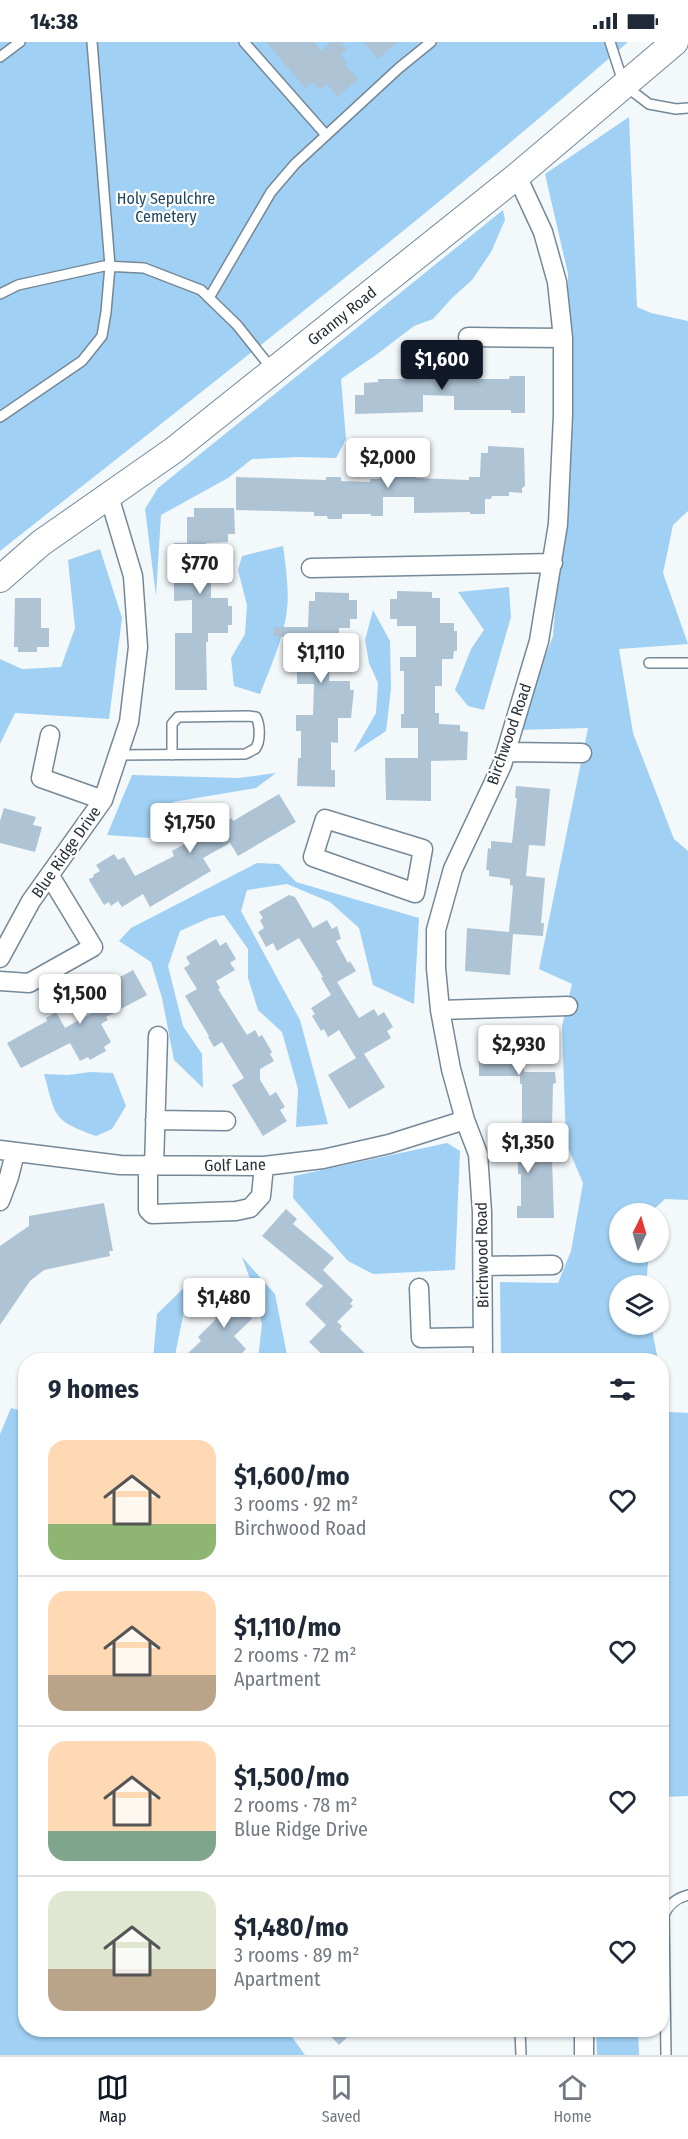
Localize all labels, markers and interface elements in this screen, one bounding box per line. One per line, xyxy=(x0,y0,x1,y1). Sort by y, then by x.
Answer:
text: 14:38 xyxy=(30,8,78,35)
park label: Holy Sepulchre Cemetery xyxy=(117,189,215,226)
street label: Granny Road xyxy=(304,283,380,349)
pin: $1,600 xyxy=(393,340,491,391)
text: $1,600 xyxy=(415,347,469,371)
pin: $2,000 xyxy=(339,438,437,489)
text: $2,000 xyxy=(360,445,416,469)
pin: $770 xyxy=(164,544,236,595)
text: $770 xyxy=(181,551,219,575)
pin: $1,110 xyxy=(272,633,370,684)
text: $1,110 xyxy=(297,640,345,664)
street label: Birchwood Road xyxy=(483,681,535,787)
street label: Blue Ridge Drive xyxy=(27,803,105,901)
pin: $1,750 xyxy=(141,803,239,854)
text: $1,750 xyxy=(164,810,216,834)
pin: $1,500 xyxy=(31,974,129,1025)
text: $1,500 xyxy=(53,981,107,1005)
pin: $2,930 xyxy=(470,1025,568,1076)
text: $2,930 xyxy=(492,1032,546,1056)
pin: $1,350 xyxy=(479,1123,577,1174)
text: $1,350 xyxy=(502,1130,554,1154)
street label: Golf Lane xyxy=(204,1155,266,1175)
street label: Birchwood Road xyxy=(472,1202,492,1308)
north arrow xyxy=(609,1203,669,1263)
map controls xyxy=(609,1203,669,1335)
button: layers xyxy=(609,1275,669,1335)
pin: $1,480 xyxy=(175,1278,273,1329)
text: $1,480 xyxy=(197,1285,251,1309)
icon: filters xyxy=(606,1373,639,1406)
text: 9 homes xyxy=(48,1374,139,1405)
text: $1,600/mo xyxy=(234,1461,350,1492)
icon: home xyxy=(96,1464,168,1536)
icon: heart xyxy=(606,1484,639,1517)
text: 3 rooms · 92 m² xyxy=(234,1492,358,1516)
text: Birchwood Road xyxy=(234,1516,367,1540)
text: $1,110/mo xyxy=(234,1612,341,1643)
icon: home xyxy=(96,1615,168,1687)
icon: heart xyxy=(606,1635,639,1668)
text: 2 rooms · 72 m² xyxy=(234,1643,356,1667)
text: Apartment xyxy=(234,1667,321,1691)
text: $1,500/mo xyxy=(234,1762,349,1793)
icon: home xyxy=(96,1765,168,1837)
icon: heart xyxy=(606,1785,639,1818)
text: 2 rooms · 78 m² xyxy=(234,1793,357,1817)
text: Blue Ridge Drive xyxy=(234,1817,368,1841)
text: $1,480/mo xyxy=(234,1912,349,1943)
icon: home xyxy=(96,1915,168,1987)
icon: heart xyxy=(606,1935,639,1968)
text: 3 rooms · 89 m² xyxy=(234,1943,359,1967)
text: Apartment xyxy=(234,1967,321,1991)
tab: Map xyxy=(96,2071,129,2126)
tab: Saved xyxy=(322,2071,361,2126)
tab: Home xyxy=(553,2071,592,2126)

